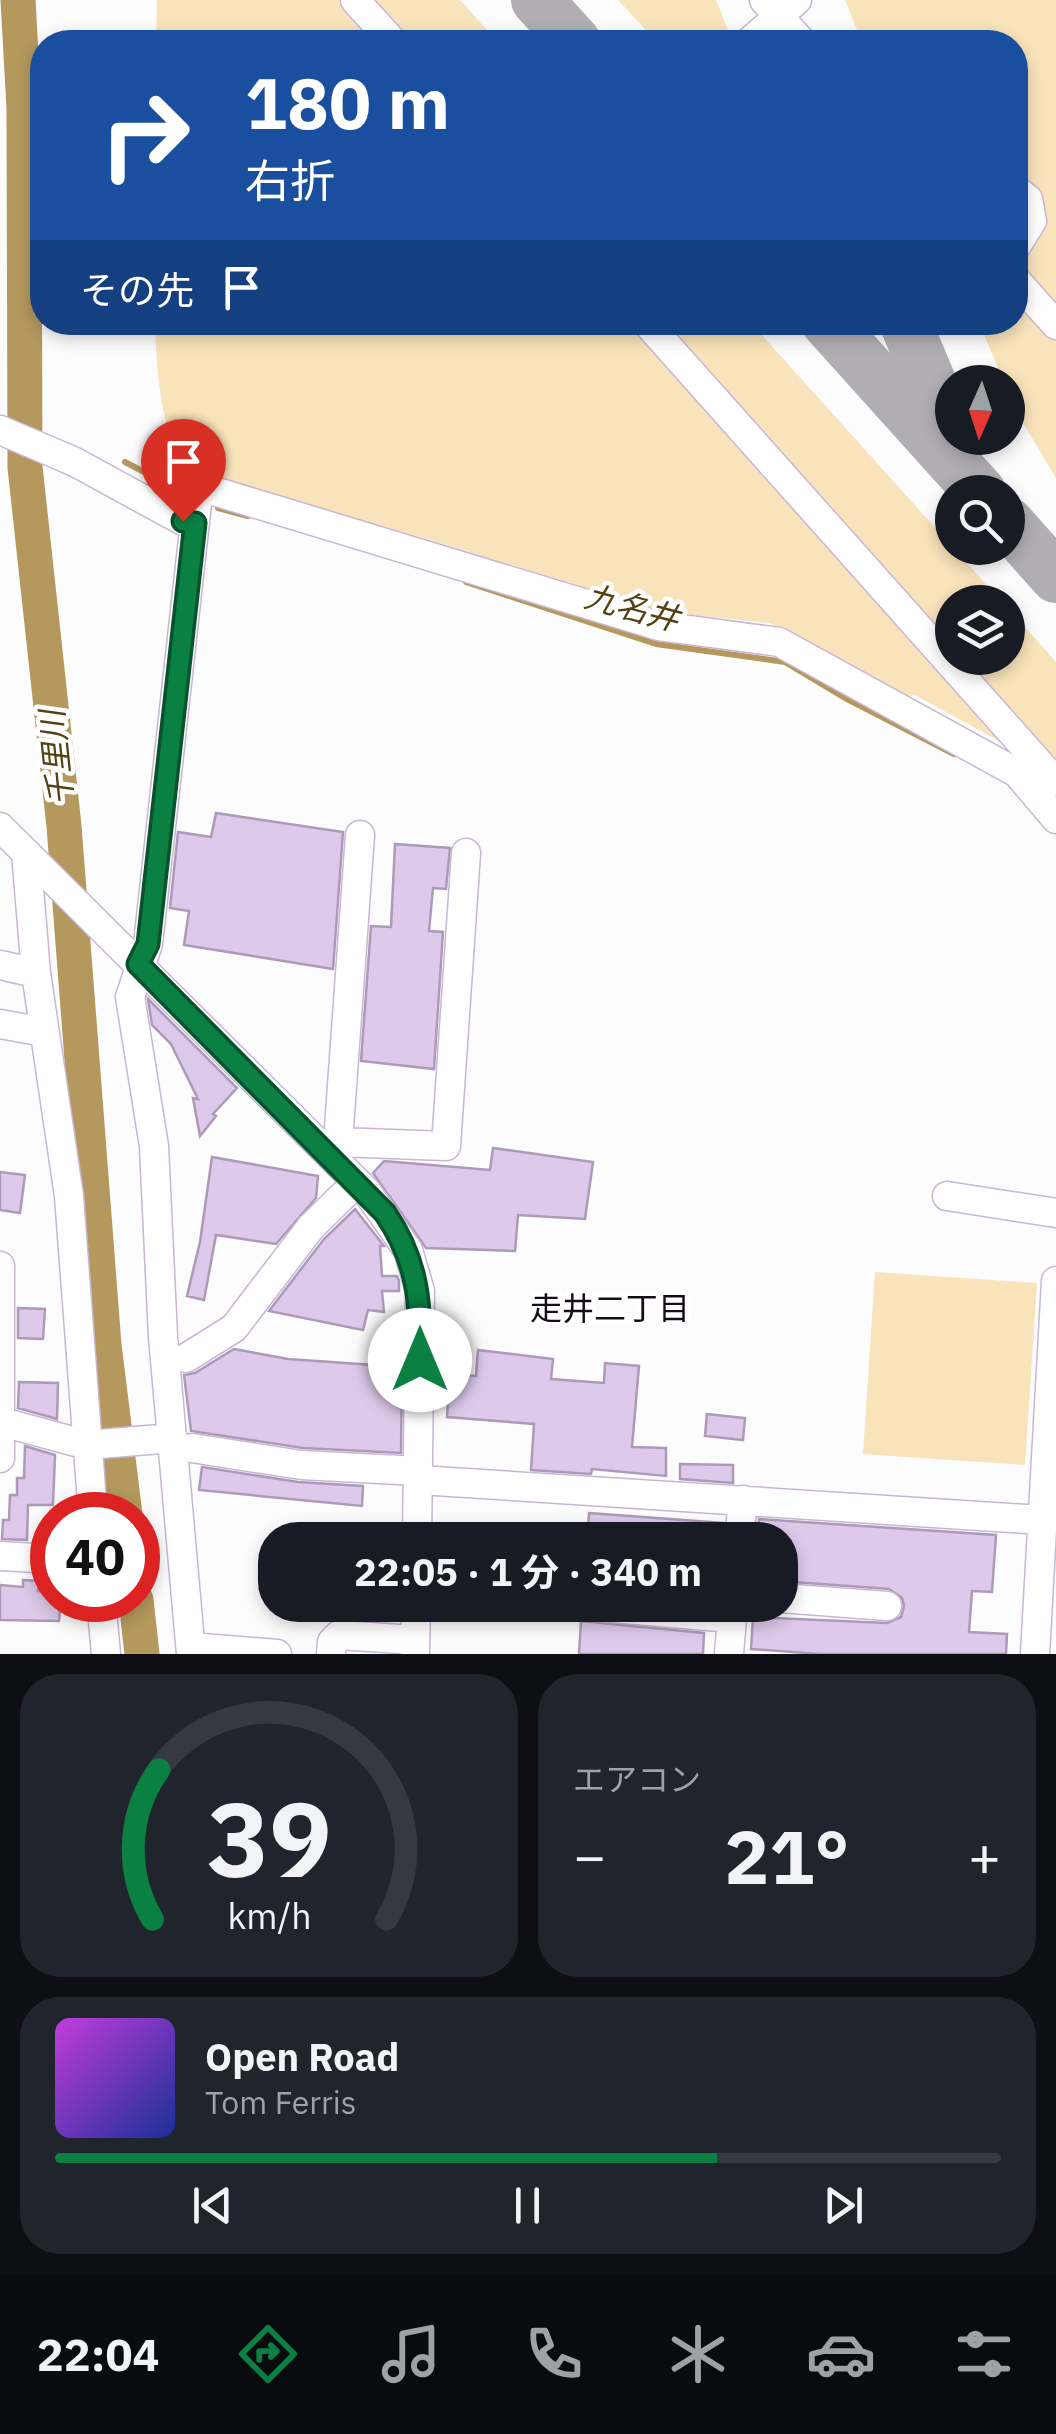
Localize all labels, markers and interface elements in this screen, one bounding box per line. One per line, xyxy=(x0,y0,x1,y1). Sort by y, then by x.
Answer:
text: 180 m xyxy=(245,57,450,148)
icon: right xyxy=(80,70,210,200)
text: 右折 xyxy=(245,151,335,209)
icon: arrive xyxy=(214,260,269,315)
text: その先 xyxy=(80,265,194,314)
north arrow xyxy=(935,365,1025,455)
map controls xyxy=(935,365,1025,675)
pin xyxy=(141,419,226,522)
icon: arrive xyxy=(156,434,211,489)
button: search xyxy=(935,475,1025,565)
water label: 九名井 xyxy=(580,574,687,641)
button: layers xyxy=(935,585,1025,675)
water label: 千里川 xyxy=(30,705,82,808)
district label: 走井二丁目 xyxy=(530,1287,690,1329)
position arrow xyxy=(368,1308,472,1412)
speed limit sign: 40 xyxy=(30,1492,160,1622)
text: 22:05 · 1 分 · 340 m xyxy=(354,1547,702,1596)
text: エアコン xyxy=(573,1758,701,1800)
text: 39 xyxy=(207,1770,331,1906)
text: 21° xyxy=(724,1807,850,1905)
text: − xyxy=(573,1820,606,1891)
text: + xyxy=(968,1820,1001,1891)
text: km/h xyxy=(227,1892,311,1939)
text: Open Road xyxy=(205,2032,399,2081)
text: Tom Ferris xyxy=(205,2081,356,2123)
icon: previous xyxy=(185,2178,240,2233)
icon: pause xyxy=(500,2178,555,2233)
icon: next xyxy=(816,2178,871,2233)
icon: directions xyxy=(233,2319,303,2389)
icon: music xyxy=(376,2319,446,2389)
icon: phone xyxy=(519,2319,589,2389)
icon: climate xyxy=(663,2319,733,2389)
icon: car xyxy=(806,2319,876,2389)
icon: filters xyxy=(949,2319,1019,2389)
text: 22:04 xyxy=(37,2325,160,2383)

